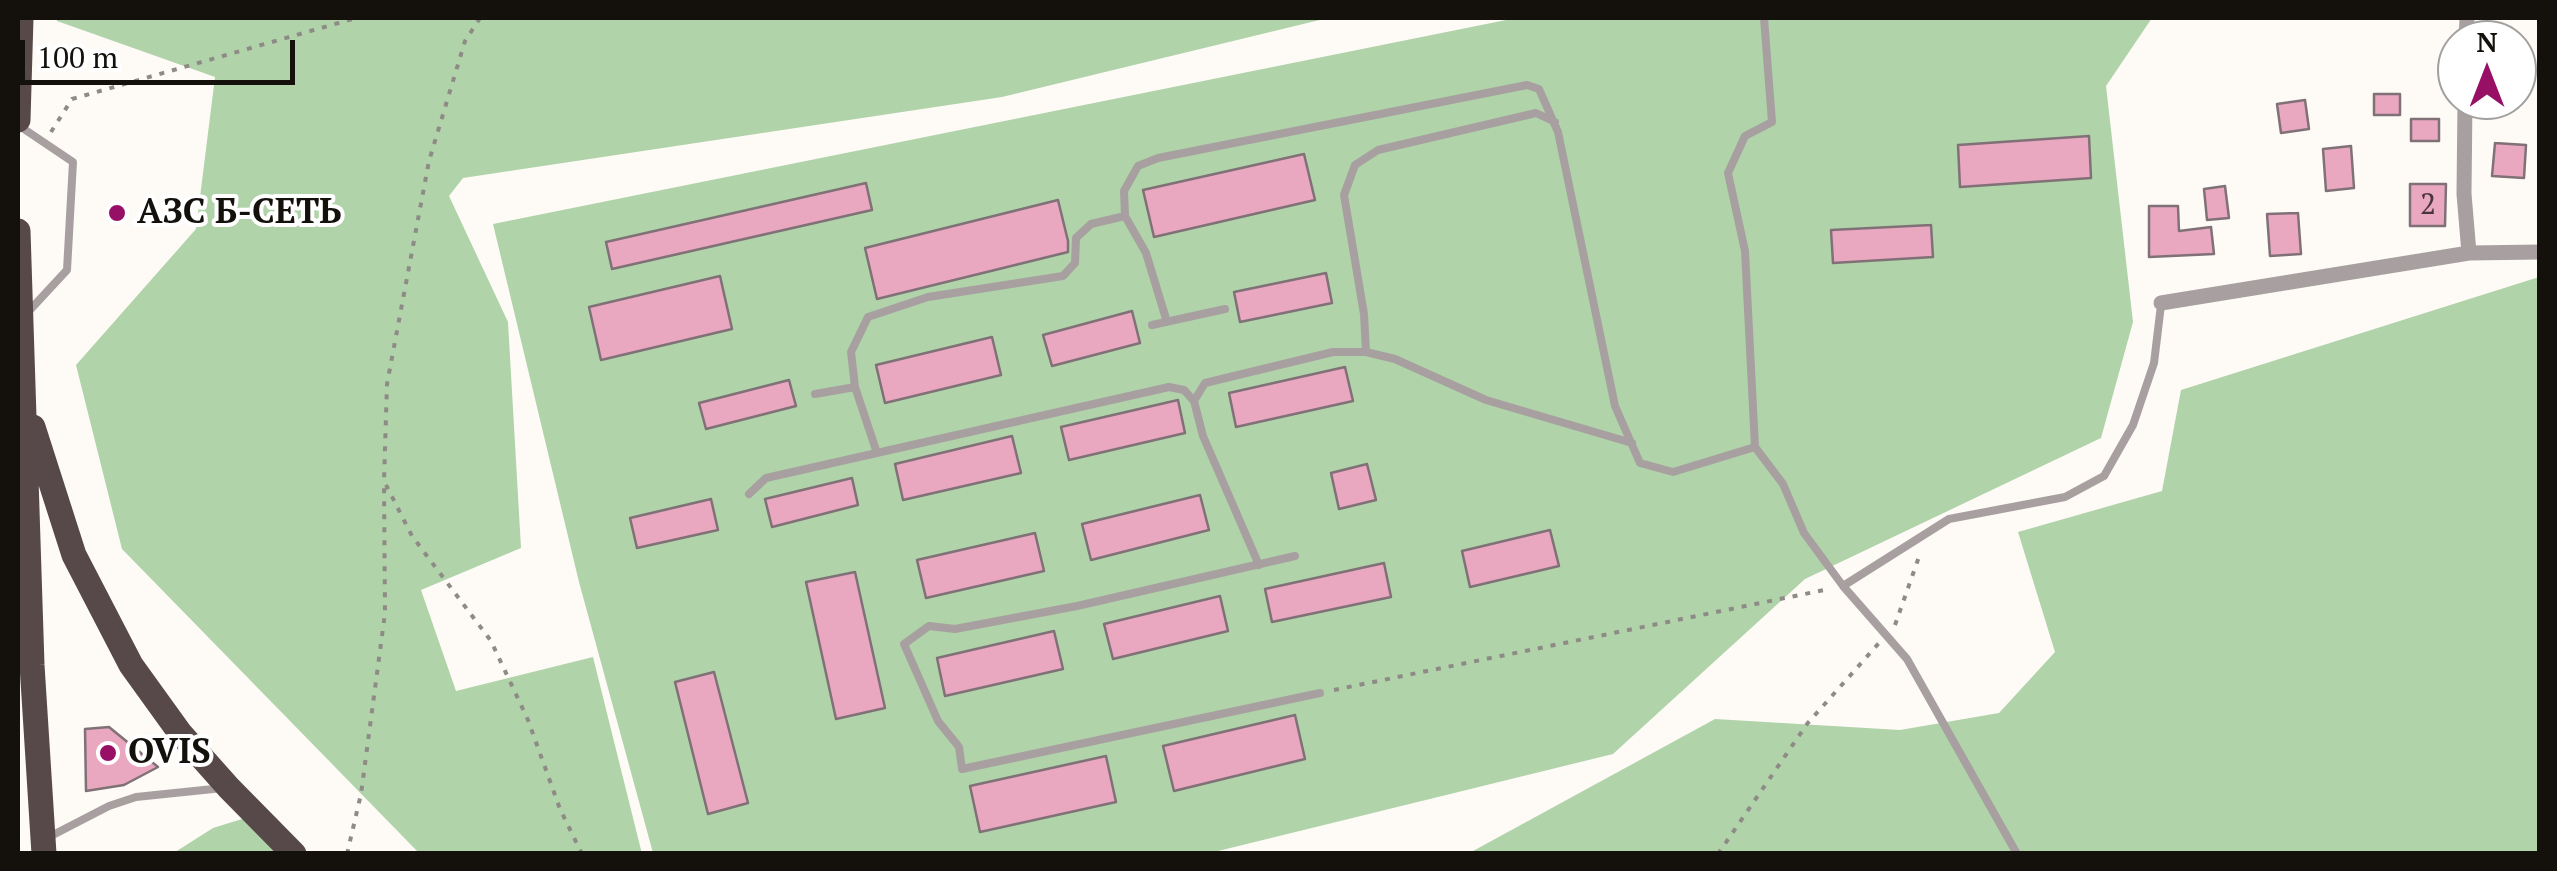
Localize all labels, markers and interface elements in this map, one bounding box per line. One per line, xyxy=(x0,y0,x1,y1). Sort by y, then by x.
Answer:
scale bar xyxy=(25,20,300,82)
north arrow xyxy=(2437,20,2537,120)
text: N xyxy=(2476,23,2498,60)
text: 100 m xyxy=(37,37,118,77)
house number: 2 xyxy=(2420,187,2436,223)
place label: АЗС Б-СЕТЬ xyxy=(137,192,342,234)
marker: АЗС Б-СЕТЬ xyxy=(106,202,128,224)
place label: OVIS xyxy=(128,732,211,774)
marker: OVIS xyxy=(97,742,119,764)

